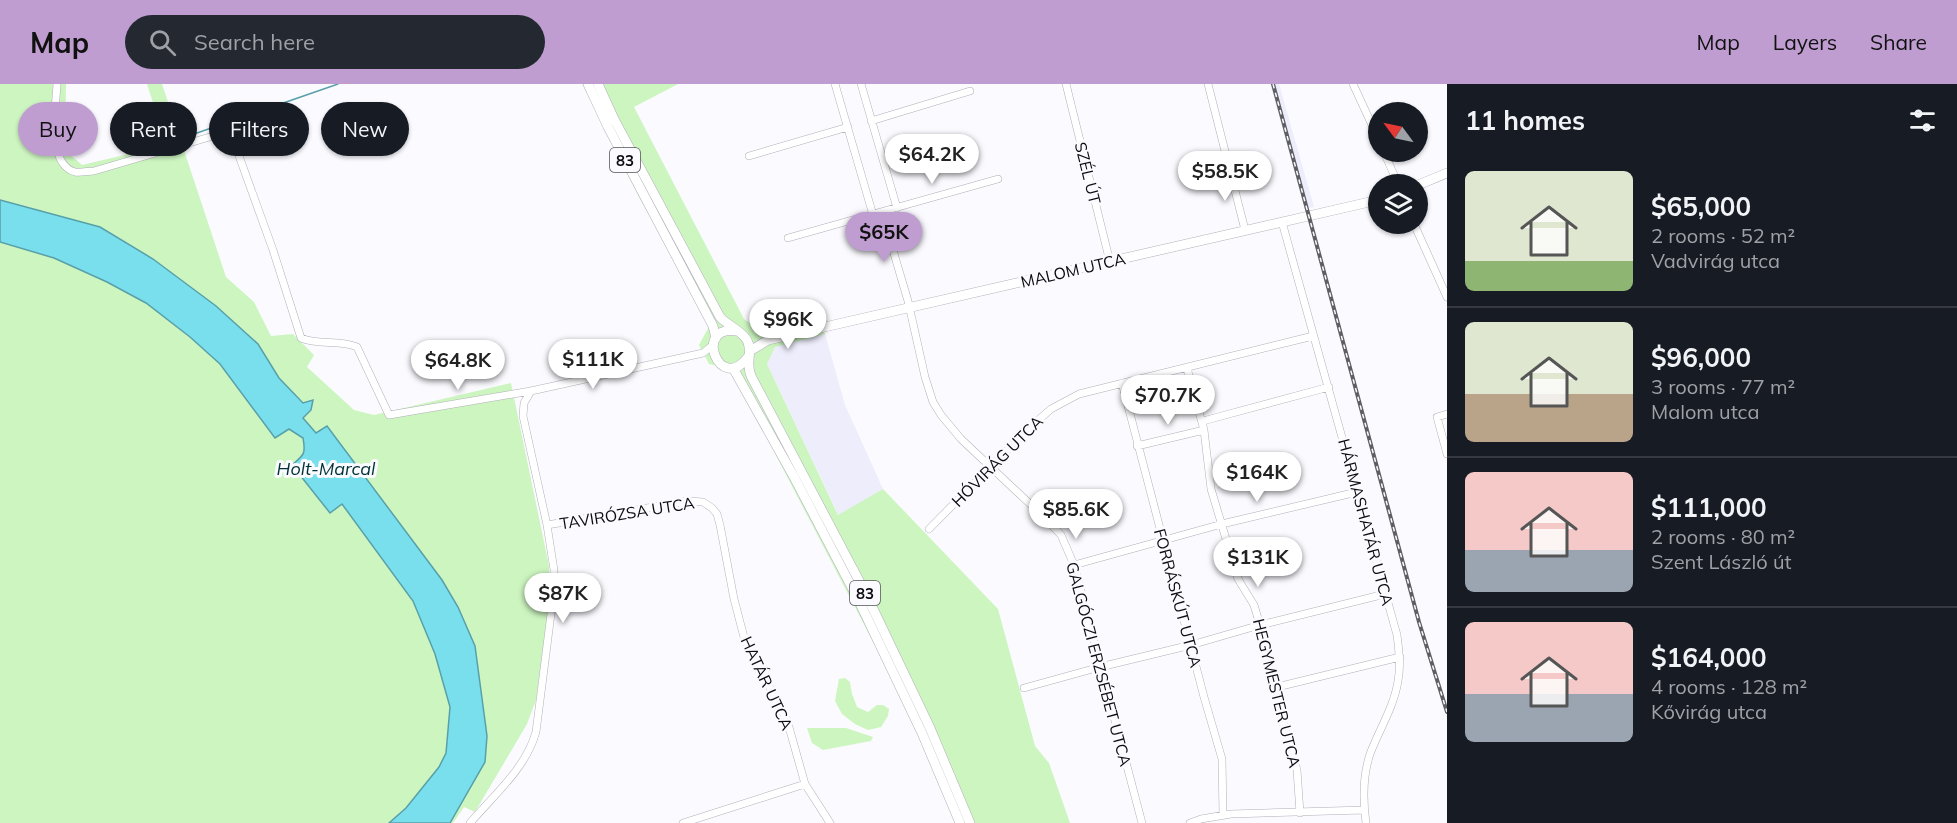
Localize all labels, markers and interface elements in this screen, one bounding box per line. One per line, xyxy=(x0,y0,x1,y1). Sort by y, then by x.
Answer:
search box xyxy=(125,15,545,69)
text: Map xyxy=(30,25,89,60)
icon: search xyxy=(146,26,179,59)
text: Search here xyxy=(194,28,315,56)
text: Map xyxy=(1697,29,1740,55)
text: Layers xyxy=(1773,29,1837,55)
text: Share xyxy=(1870,29,1927,55)
chip: Buy xyxy=(18,102,98,156)
chip: Rent xyxy=(110,102,197,156)
chip: Filters xyxy=(209,102,309,156)
chip: New xyxy=(321,102,409,156)
north arrow xyxy=(1368,102,1428,162)
map controls xyxy=(1368,102,1428,234)
text: 11 homes xyxy=(1465,104,1585,137)
icon: filters xyxy=(1906,104,1939,137)
pin: $64.2K xyxy=(883,134,981,185)
street label: SZÉL ÚT xyxy=(1071,140,1105,206)
text: $64.2K xyxy=(899,141,965,166)
road number: 83 xyxy=(610,148,640,172)
pin: $58.5K xyxy=(1176,151,1274,202)
text: $58.5K xyxy=(1192,158,1258,183)
button: layers xyxy=(1368,174,1428,234)
text: $65,000 xyxy=(1651,190,1751,223)
icon: home xyxy=(1513,195,1585,267)
pin: $65K xyxy=(848,212,920,263)
text: $65K xyxy=(859,219,909,244)
text: 2 rooms · 52 m² xyxy=(1651,223,1795,248)
street label: MALOM UTCA xyxy=(1019,248,1128,292)
text: Vadvirág utca xyxy=(1651,248,1780,273)
pin: $96K xyxy=(752,299,824,350)
text: $96K xyxy=(763,306,813,331)
pin: $111K xyxy=(551,339,635,390)
pin: $64.8K xyxy=(409,340,507,391)
text: $96,000 xyxy=(1651,341,1751,374)
text: $111K xyxy=(562,346,624,371)
icon: home xyxy=(1513,346,1585,418)
text: $64.8K xyxy=(425,347,491,372)
text: 3 rooms · 77 m² xyxy=(1651,374,1795,399)
pin: $70.7K xyxy=(1119,375,1217,426)
text: $70.7K xyxy=(1135,382,1201,407)
text: Malom utca xyxy=(1651,399,1759,424)
street label: HÓVIRÁG UTCA xyxy=(947,411,1047,511)
street label: HÁRMASHATÁR UTCA xyxy=(1334,436,1398,608)
pin: $164K xyxy=(1215,452,1299,503)
water label: Holt-Marcal xyxy=(277,457,376,480)
text: $164K xyxy=(1226,459,1288,484)
pin: $85.6K xyxy=(1027,489,1125,540)
text: $111,000 xyxy=(1651,491,1767,524)
street label: TAVIRÓZSA UTCA xyxy=(558,492,696,534)
text: $85.6K xyxy=(1043,496,1109,521)
icon: home xyxy=(1513,496,1585,568)
text: 2 rooms · 80 m² xyxy=(1651,524,1795,549)
street label: FORRÁSKÚT UTCA xyxy=(1150,526,1206,670)
pin: $131K xyxy=(1216,537,1300,588)
text: $131K xyxy=(1227,544,1289,569)
text: Szent László út xyxy=(1651,549,1792,574)
street label: GALGÓCZI ERZSÉBET UTCA xyxy=(1062,560,1136,769)
pin: $87K xyxy=(527,573,599,624)
text: $87K xyxy=(538,580,588,605)
road number: 83 xyxy=(850,581,880,605)
street label: HEGYMESTER UTCA xyxy=(1249,616,1305,770)
street label: HATÁR UTCA xyxy=(737,633,798,733)
text: $164,000 xyxy=(1651,641,1767,674)
icon: home xyxy=(1513,646,1585,718)
text: 4 rooms · 128 m² xyxy=(1651,674,1807,699)
text: Kővirág utca xyxy=(1651,699,1767,724)

